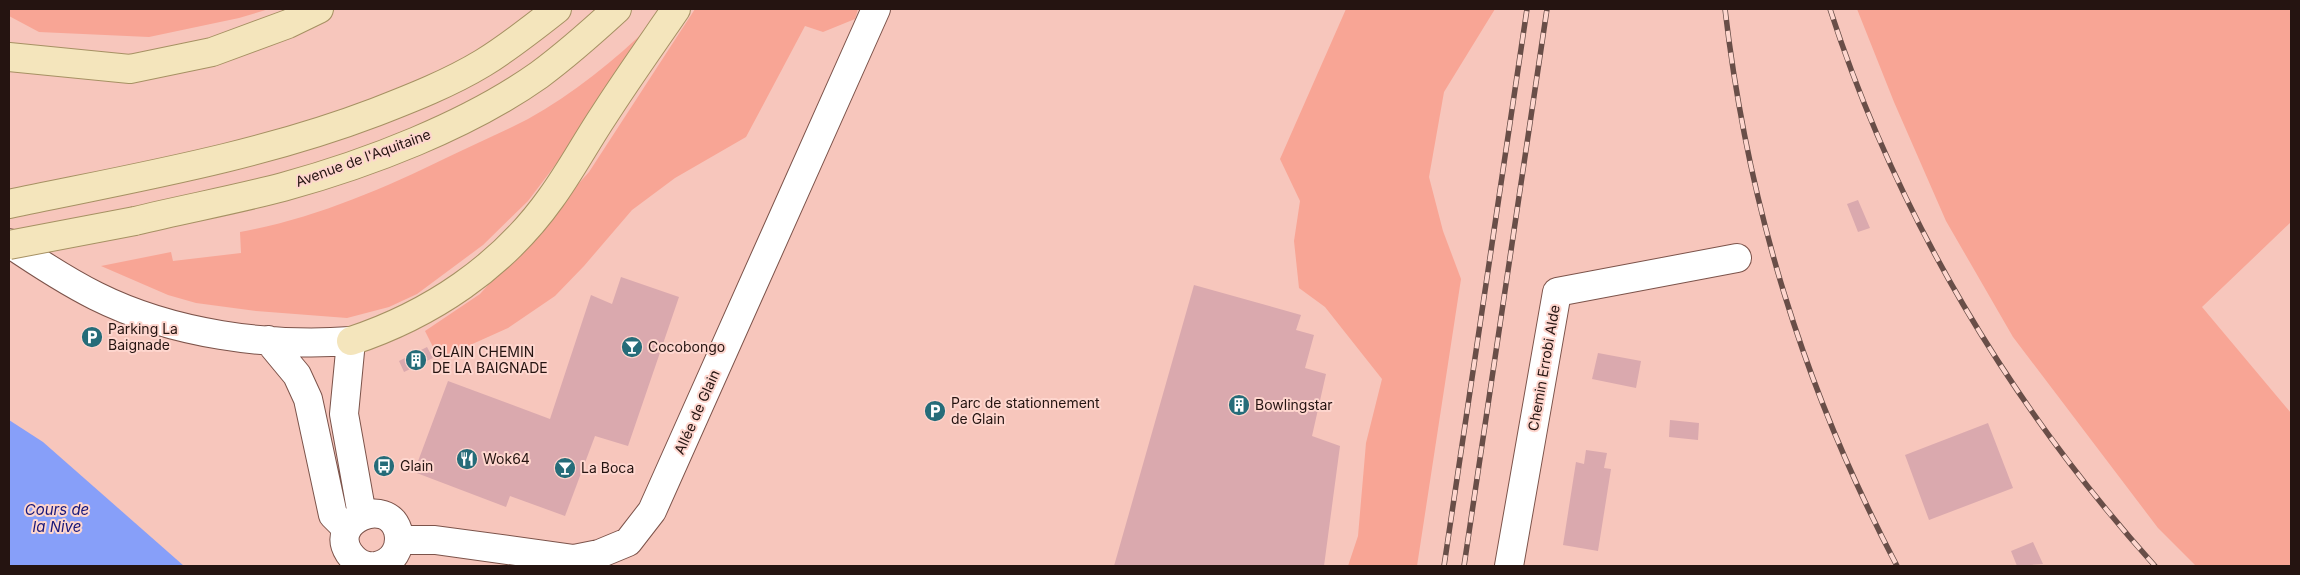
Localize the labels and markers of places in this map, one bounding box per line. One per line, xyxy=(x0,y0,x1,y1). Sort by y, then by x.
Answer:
place label: Parking La Baignade xyxy=(108,320,178,353)
parking icon: Parking La Baignade xyxy=(80,325,104,349)
bar icon: Cocobongo xyxy=(620,335,644,359)
place label: Cocobongo xyxy=(648,338,725,355)
place label: GLAIN CHEMIN DE LA BAIGNADE xyxy=(432,343,548,376)
building icon: GLAIN CHEMIN DE LA BAIGNADE xyxy=(404,348,428,372)
building icon: Bowlingstar xyxy=(1227,393,1251,417)
place label: Parc de stationnement de Glain xyxy=(951,394,1100,427)
place label: Bowlingstar xyxy=(1255,396,1333,413)
parking icon: Parc de stationnement de Glain xyxy=(923,399,947,423)
restaurant icon: Wok64 xyxy=(455,447,479,471)
place label: Wok64 xyxy=(483,450,530,467)
bus stop icon: Glain xyxy=(372,454,396,478)
bar icon: La Boca xyxy=(553,456,577,480)
place label: Glain xyxy=(400,457,433,474)
place label: La Boca xyxy=(581,459,634,476)

